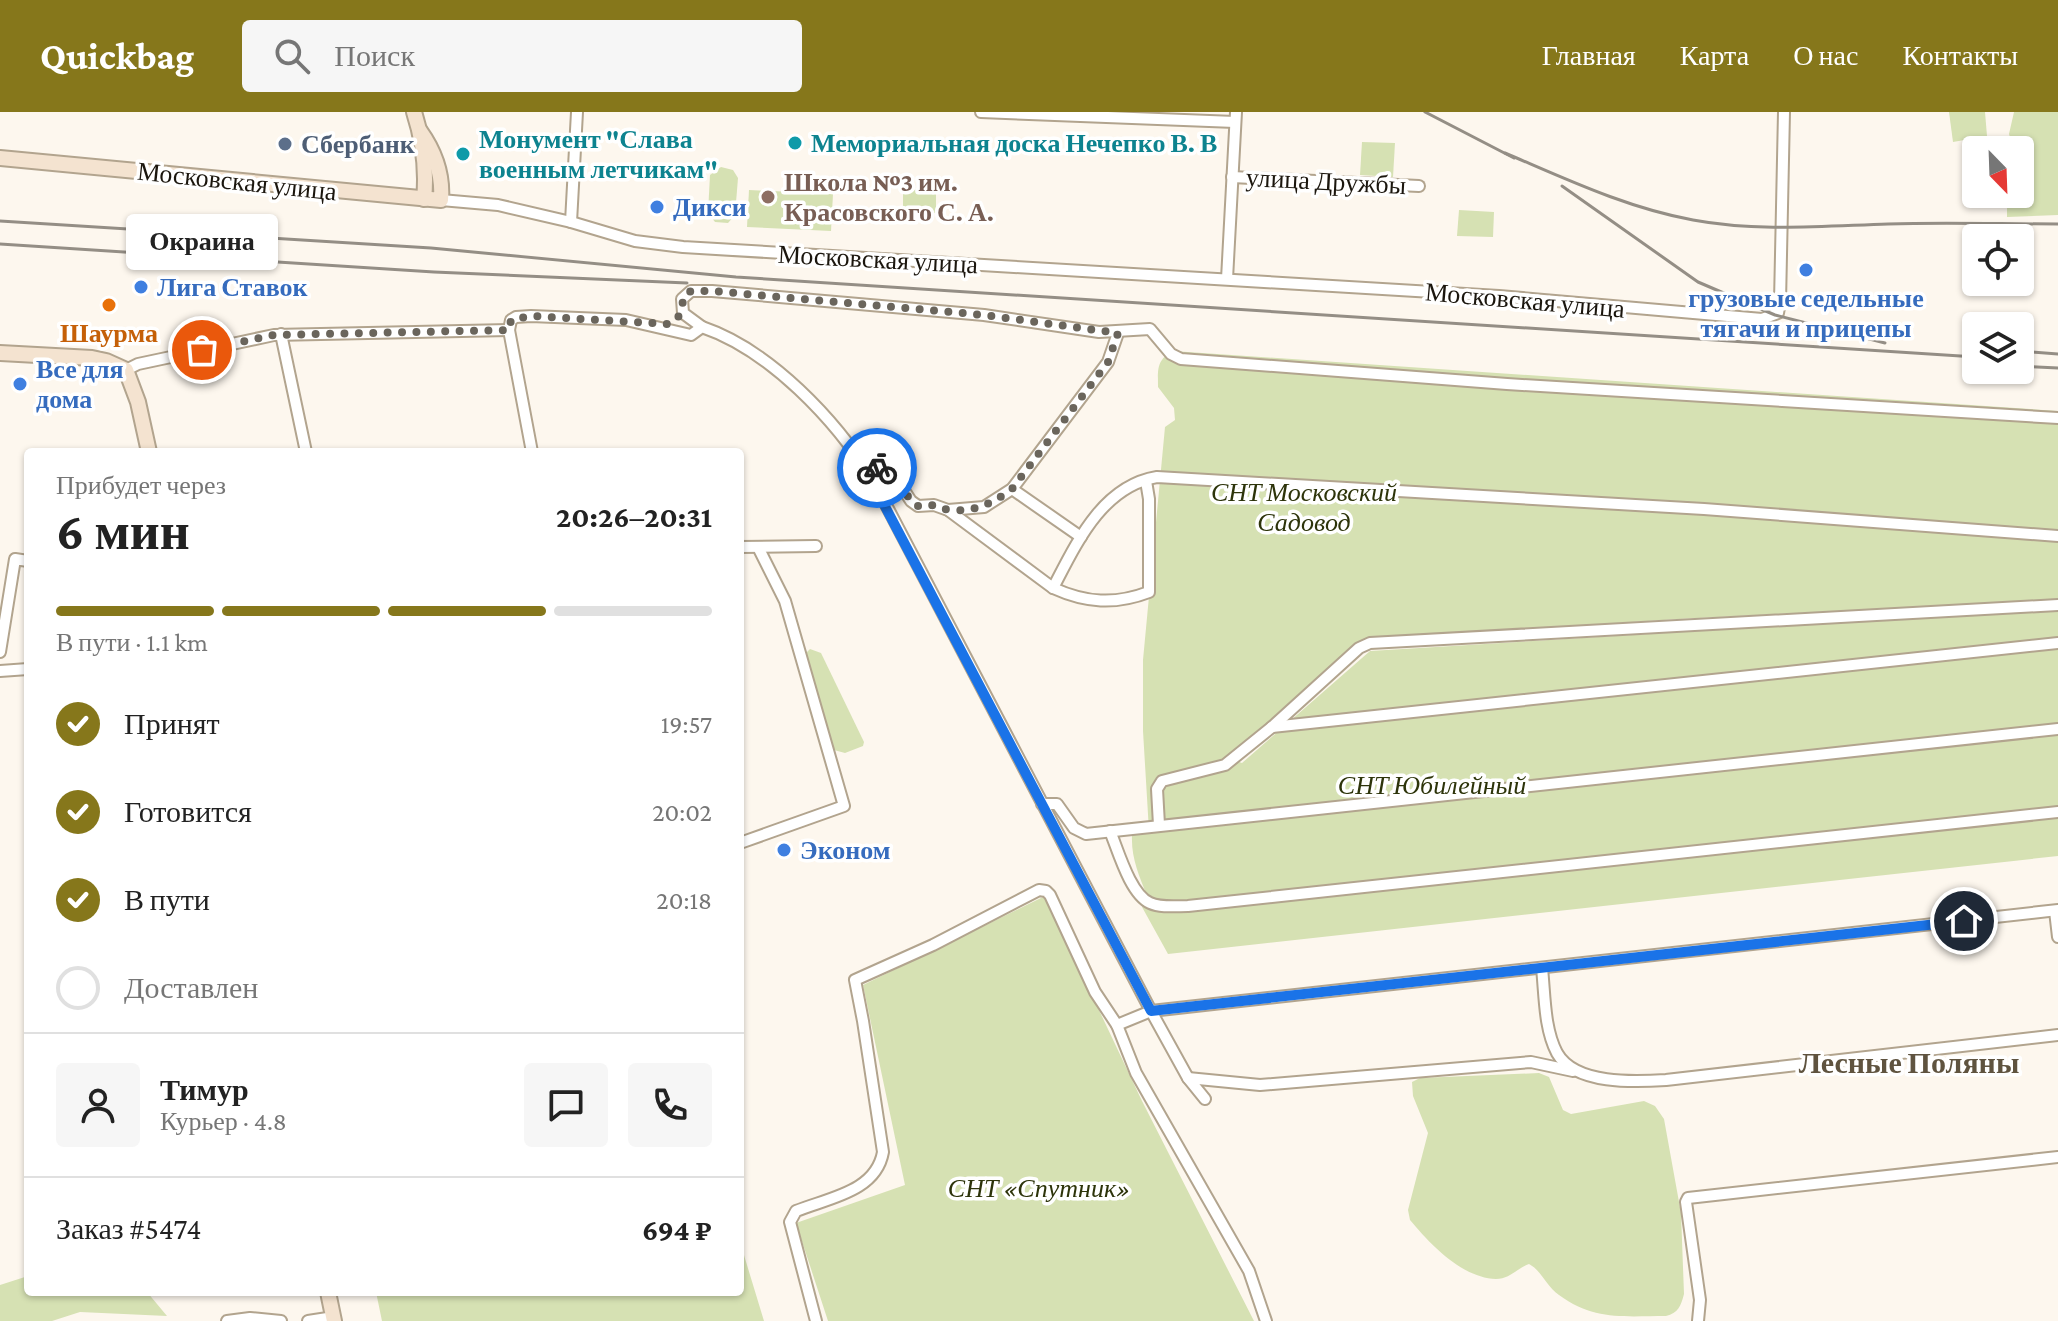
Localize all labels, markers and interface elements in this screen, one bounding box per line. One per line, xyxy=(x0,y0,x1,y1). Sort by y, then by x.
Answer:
search box xyxy=(242,20,802,92)
icon: search xyxy=(270,34,314,78)
text: Quickbag xyxy=(40,35,194,77)
text: Поиск xyxy=(334,39,415,72)
text: Главная xyxy=(1542,40,1636,71)
text: Карта xyxy=(1680,40,1749,71)
text: О нас xyxy=(1793,40,1858,71)
text: Контакты xyxy=(1902,40,2018,71)
place label: Монумент "Слава военным летчикам" xyxy=(479,125,718,184)
place label: Мемориальная доска Нечепко В. В xyxy=(811,129,1217,158)
place label: Сбербанк xyxy=(301,130,415,159)
marker: Мемориальная доска Нечепко В. В xyxy=(786,134,804,152)
marker: Сбербанк xyxy=(276,135,294,153)
north arrow xyxy=(1962,136,2034,208)
map controls xyxy=(1962,136,2034,384)
marker: Монумент "Слава военным летчикам" xyxy=(454,145,472,163)
street label: Московская улица xyxy=(136,157,339,206)
street label: улица Дружбы xyxy=(1245,163,1407,200)
place label: Школа №3 им. Красовского С. А. xyxy=(784,168,994,227)
marker: Школа №3 им. Красовского С. А. xyxy=(759,188,777,206)
place label: Дикси xyxy=(673,193,747,222)
marker: Дикси xyxy=(648,198,666,216)
callout: Окраина xyxy=(126,214,278,270)
button: locate xyxy=(1962,224,2034,296)
text: Окраина xyxy=(149,227,255,256)
street label: Московская улица xyxy=(777,240,979,279)
marker: грузовые седельные тягачи и прицепы xyxy=(1797,261,1815,279)
place label: Лига Ставок xyxy=(157,273,308,302)
street label: Московская улица xyxy=(1424,277,1627,324)
marker: Лига Ставок xyxy=(132,278,150,296)
place label: грузовые седельные тягачи и прицепы xyxy=(1688,284,1924,343)
marker: Шаурма xyxy=(100,296,118,314)
button: layers xyxy=(1962,312,2034,384)
pin xyxy=(168,316,236,384)
place label: Шаурма xyxy=(60,319,158,348)
icon: bag xyxy=(180,328,224,372)
place label: Все для дома xyxy=(36,355,124,414)
marker: Все для дома xyxy=(11,375,29,393)
courier xyxy=(837,428,917,508)
icon: bike xyxy=(855,446,899,490)
text: Прибудет через xyxy=(56,471,226,500)
park label: СНТ Московский Садовод xyxy=(1211,478,1397,537)
text: 20:26–20:31 xyxy=(556,500,712,533)
text: 6 мин xyxy=(56,502,190,560)
text: В пути · 1.1 km xyxy=(56,628,208,657)
icon: check xyxy=(56,702,100,746)
text: Принят xyxy=(124,707,220,740)
text: 19:57 xyxy=(661,710,712,739)
park label: СНТ Юбилейный xyxy=(1338,771,1526,800)
icon: check xyxy=(56,790,100,834)
text: Готовится xyxy=(124,795,252,828)
text: 20:02 xyxy=(652,798,712,827)
place label: Эконом xyxy=(800,836,890,865)
marker: Эконом xyxy=(775,841,793,859)
icon: check xyxy=(56,878,100,922)
text: В пути xyxy=(124,883,210,916)
text: 20:18 xyxy=(656,886,712,915)
pin xyxy=(1930,887,1998,955)
icon: home xyxy=(1942,899,1986,943)
text: Доставлен xyxy=(124,971,258,1004)
district label: Лесные Поляны xyxy=(1799,1046,2019,1079)
button: person xyxy=(56,1063,140,1147)
button: chat xyxy=(524,1063,608,1147)
button: phone xyxy=(628,1063,712,1147)
text: Тимур xyxy=(160,1073,249,1106)
text: Курьер · 4.8 xyxy=(160,1107,287,1136)
park label: СНТ «Спутник» xyxy=(948,1174,1130,1203)
text: Заказ #5474 xyxy=(56,1212,202,1245)
text: 694 ₽ xyxy=(642,1213,712,1246)

